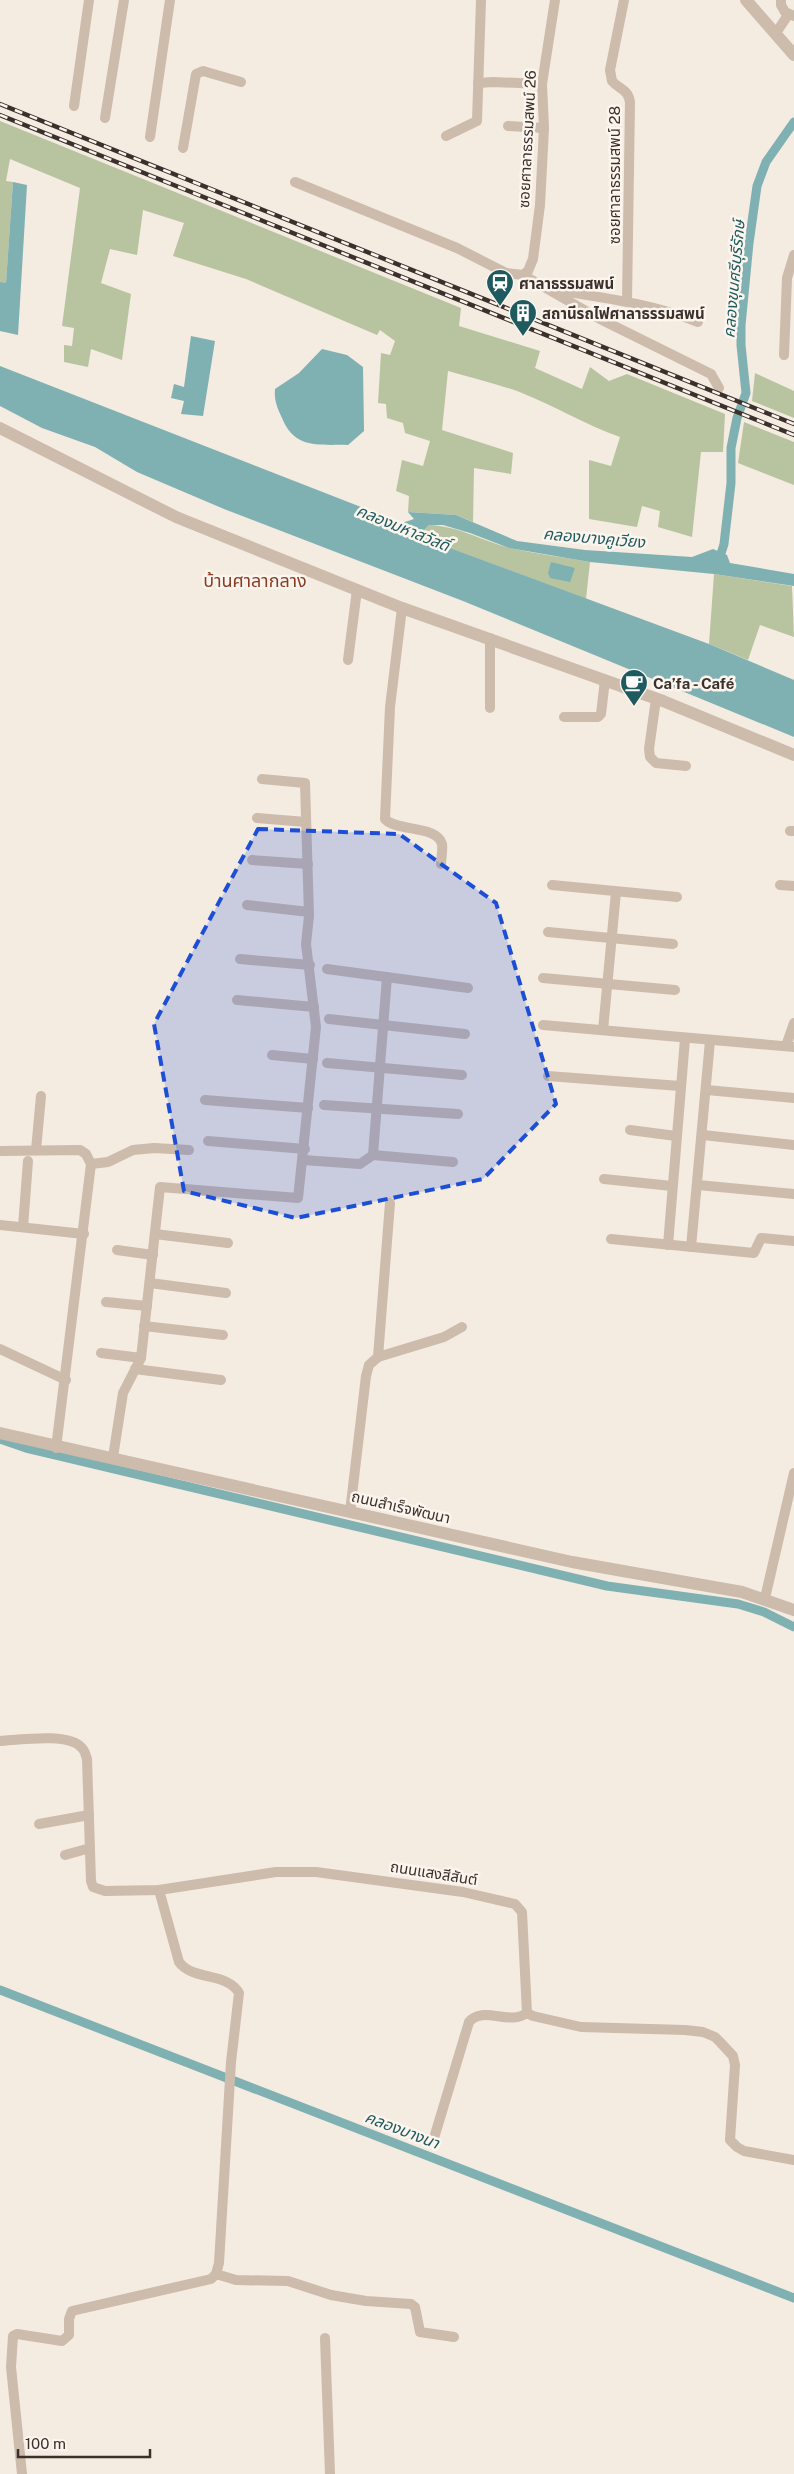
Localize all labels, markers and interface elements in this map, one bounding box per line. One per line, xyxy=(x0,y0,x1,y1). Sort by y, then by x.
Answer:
street label: ซอยศาลาธรรมสพน์ 26 xyxy=(515,70,539,208)
street label: ซอยศาลาธรรมสพน์ 28 xyxy=(606,106,623,244)
water label: คลองขุนศรีบุรีรักษ์ xyxy=(719,217,750,339)
station icon: ศาลาธรรมสพน์ xyxy=(485,268,515,307)
place label: ศาลาธรรมสพน์ xyxy=(519,275,614,292)
building icon: สถานีรถไฟศาลาธรรมสพน์ xyxy=(508,298,538,337)
place label: สถานีรถไฟศาลาธรรมสพน์ xyxy=(542,305,705,322)
water label: คลองมหาสวัสดิ์ xyxy=(354,501,456,557)
water label: คลองบางคูเวียง xyxy=(542,524,647,553)
district label: บ้านศาลากลาง xyxy=(203,570,307,591)
cafe icon: Ca’fa - Café xyxy=(619,668,649,707)
place label: Ca’fa - Café xyxy=(653,675,734,692)
street label: ถนนสำเร็จพัฒนา xyxy=(350,1487,452,1527)
street label: ถนนแสงสีสันต์ xyxy=(389,1858,479,1888)
water label: คลองบางนา xyxy=(362,2107,443,2153)
scale bar xyxy=(18,2426,150,2458)
text: 100 m xyxy=(25,2435,66,2452)

